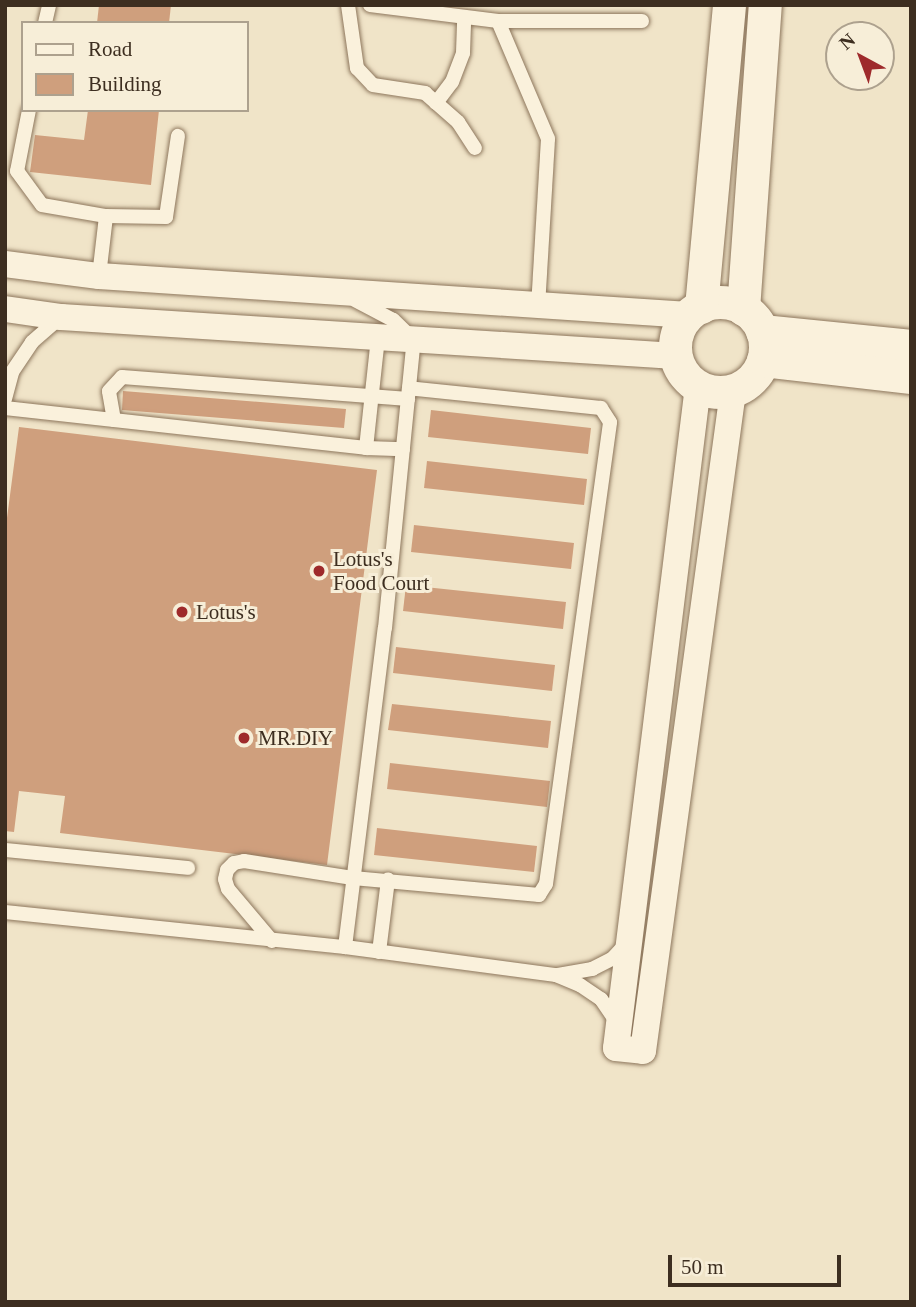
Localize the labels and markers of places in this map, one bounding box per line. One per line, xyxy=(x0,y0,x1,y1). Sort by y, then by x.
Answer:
place label: Lotus's Food Court xyxy=(333,546,429,596)
marker: Lotus's Food Court xyxy=(311,563,327,579)
place label: Lotus's xyxy=(196,599,256,625)
marker: Lotus's xyxy=(174,604,190,620)
place label: MR.DIY xyxy=(258,725,333,751)
marker: MR.DIY xyxy=(236,730,252,746)

